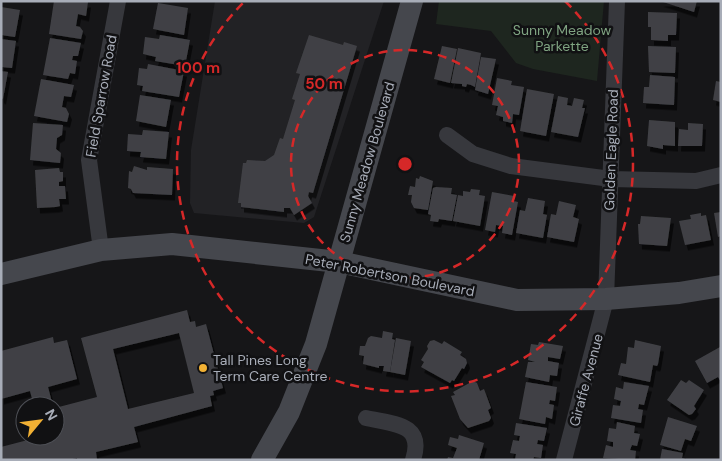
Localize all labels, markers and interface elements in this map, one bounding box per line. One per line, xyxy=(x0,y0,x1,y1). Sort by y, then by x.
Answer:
park label: Sunny Meadow Parkette xyxy=(513,21,611,55)
street label: Field Sparrow Road xyxy=(81,33,121,159)
text: 100 m xyxy=(176,58,220,78)
text: 50 m xyxy=(305,74,343,94)
street label: Sunny Meadow Boulevard xyxy=(335,80,399,244)
street label: Golden Eagle Road xyxy=(600,89,622,211)
centre of rings xyxy=(396,155,414,173)
street label: Peter Robertson Boulevard xyxy=(304,250,476,300)
street label: Giraffe Avenue xyxy=(565,332,607,428)
place label: Tall Pines Long Term Care Centre xyxy=(213,351,328,385)
marker: Tall Pines Long Term Care Centre xyxy=(197,362,209,374)
north arrow xyxy=(15,396,65,446)
text: N xyxy=(41,406,62,424)

